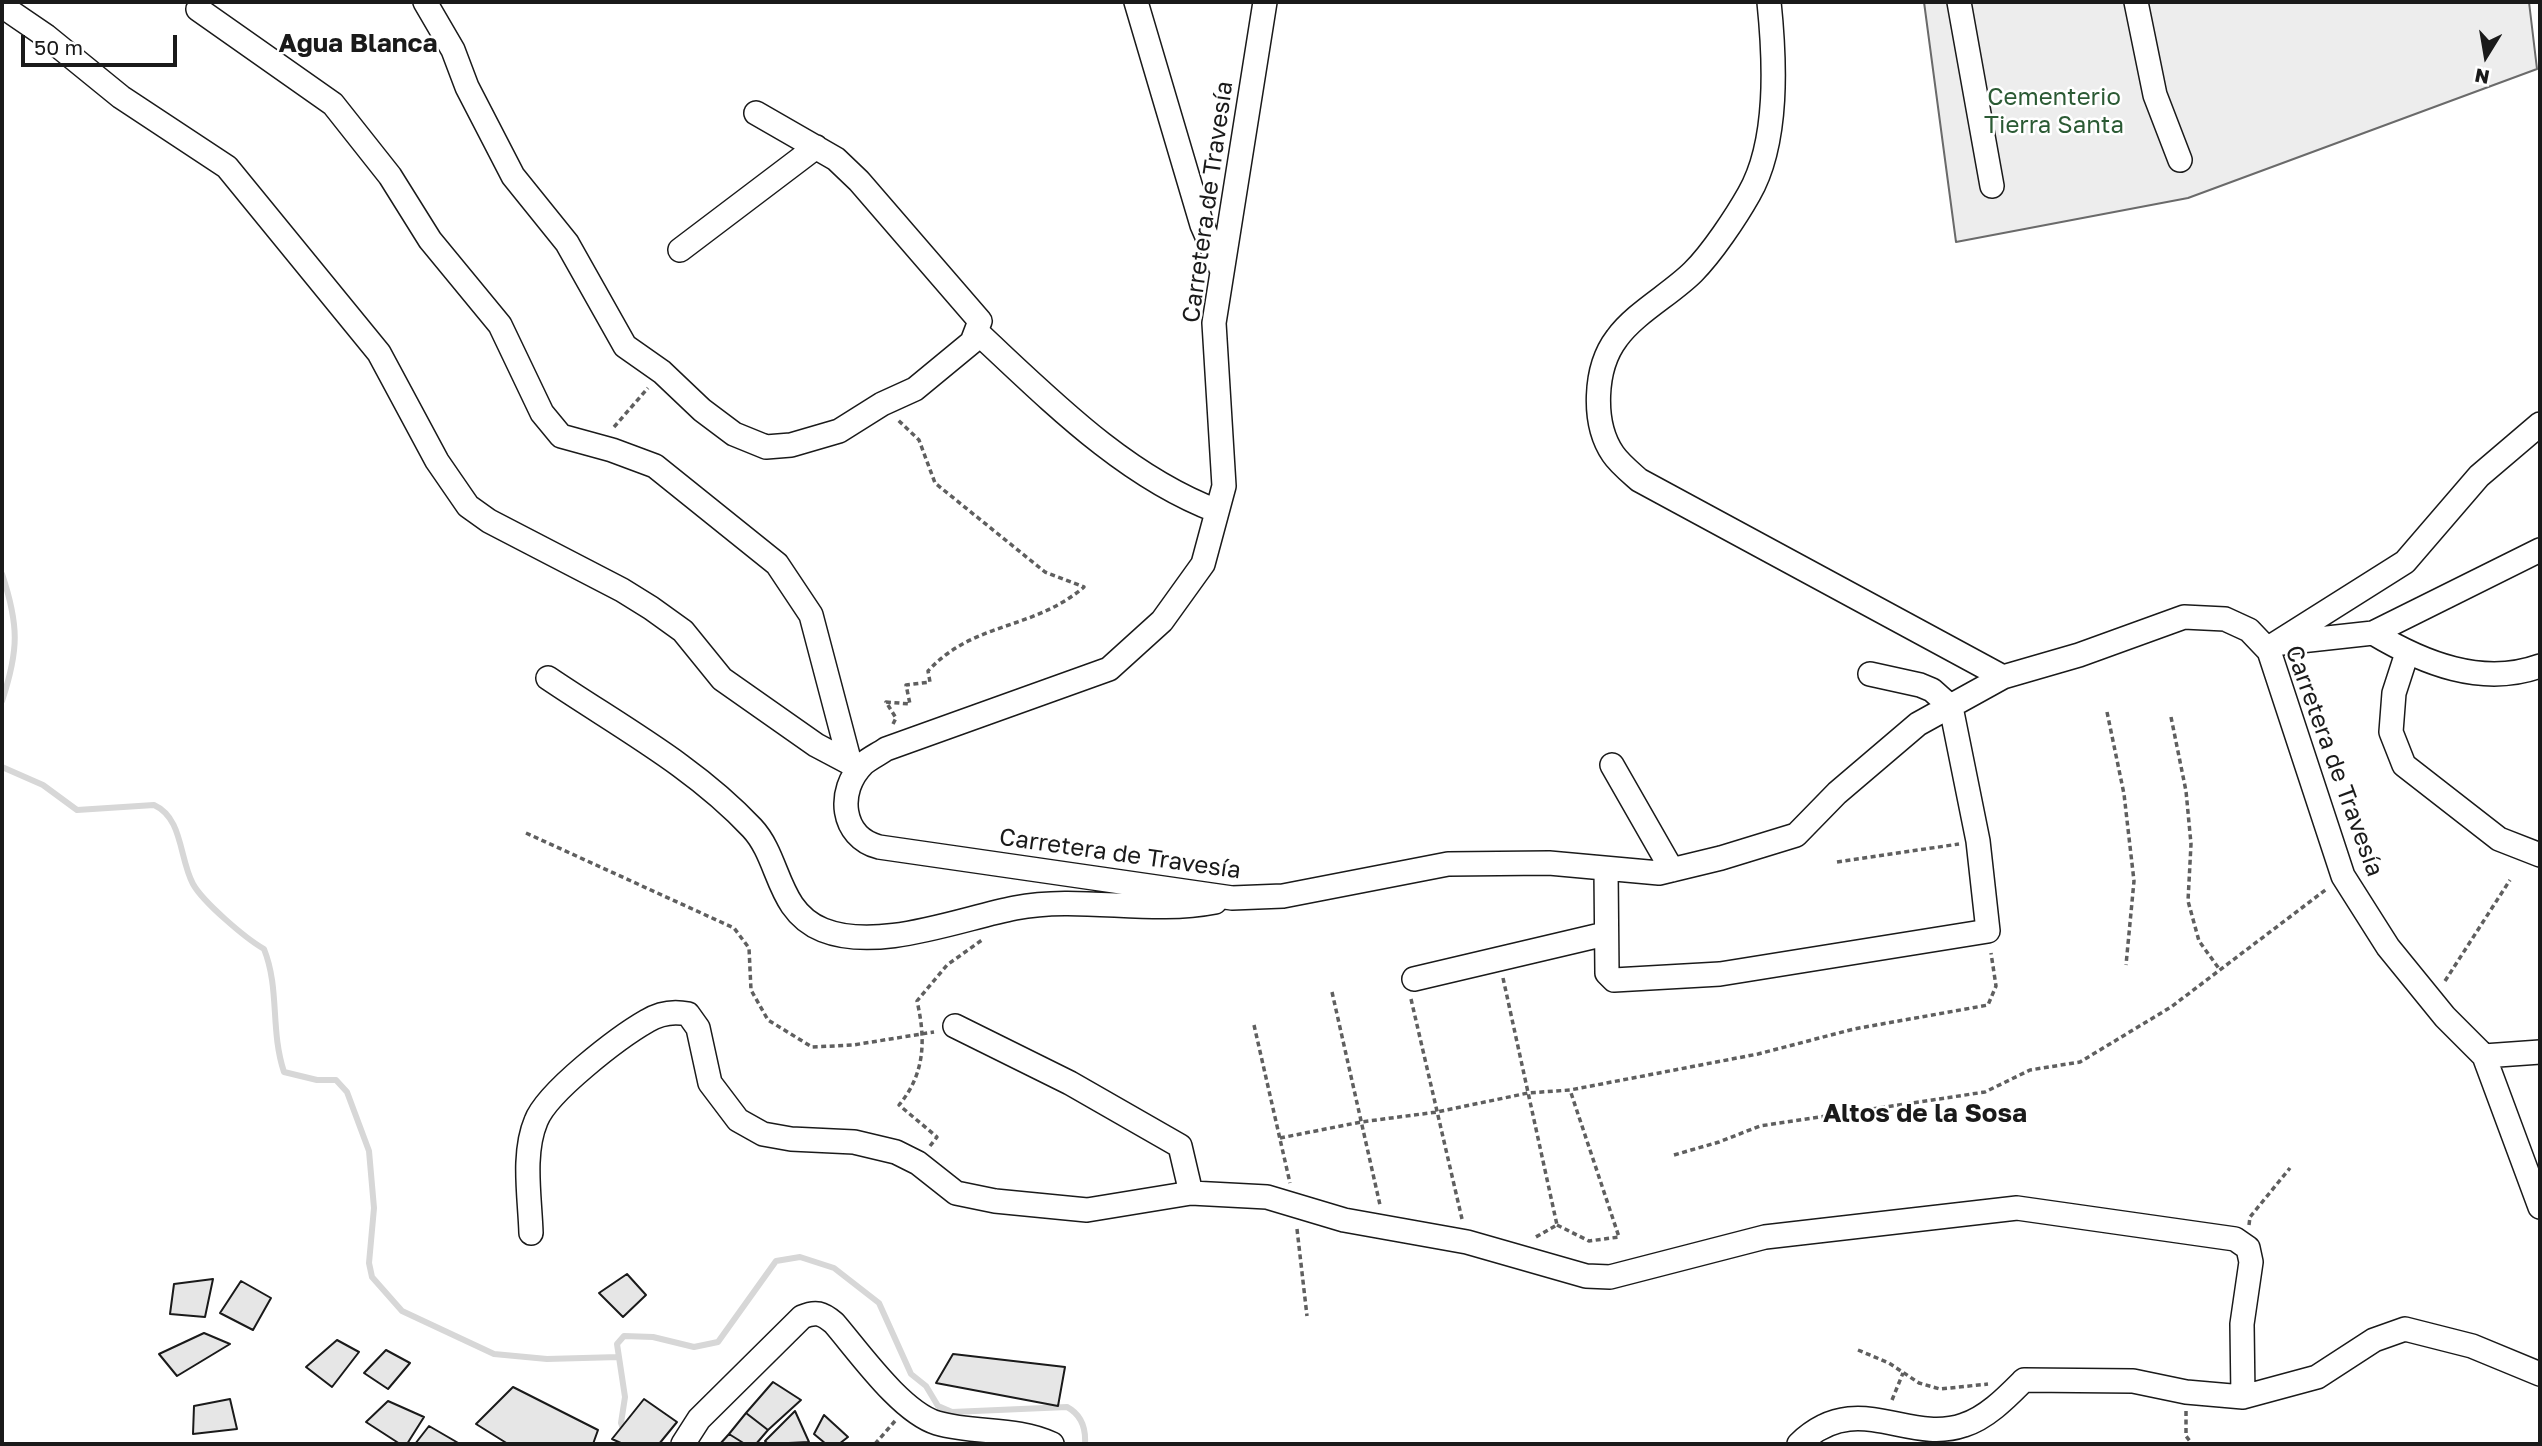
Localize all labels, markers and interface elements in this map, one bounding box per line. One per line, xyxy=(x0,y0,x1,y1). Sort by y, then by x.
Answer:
scale bar xyxy=(24,21,180,65)
north arrow xyxy=(2451,21,2521,91)
district label: Agua Blanca xyxy=(278,28,438,60)
text: 50 m xyxy=(34,34,83,60)
text: N xyxy=(2473,64,2491,90)
street label: Carretera de Travesía xyxy=(1177,79,1239,325)
park label: Cementerio Tierra Santa xyxy=(1984,83,2124,139)
street label: Carretera de Travesía xyxy=(2279,642,2389,880)
street label: Carretera de Travesía xyxy=(997,823,1243,885)
district label: Altos de la Sosa xyxy=(1823,1098,2027,1130)

